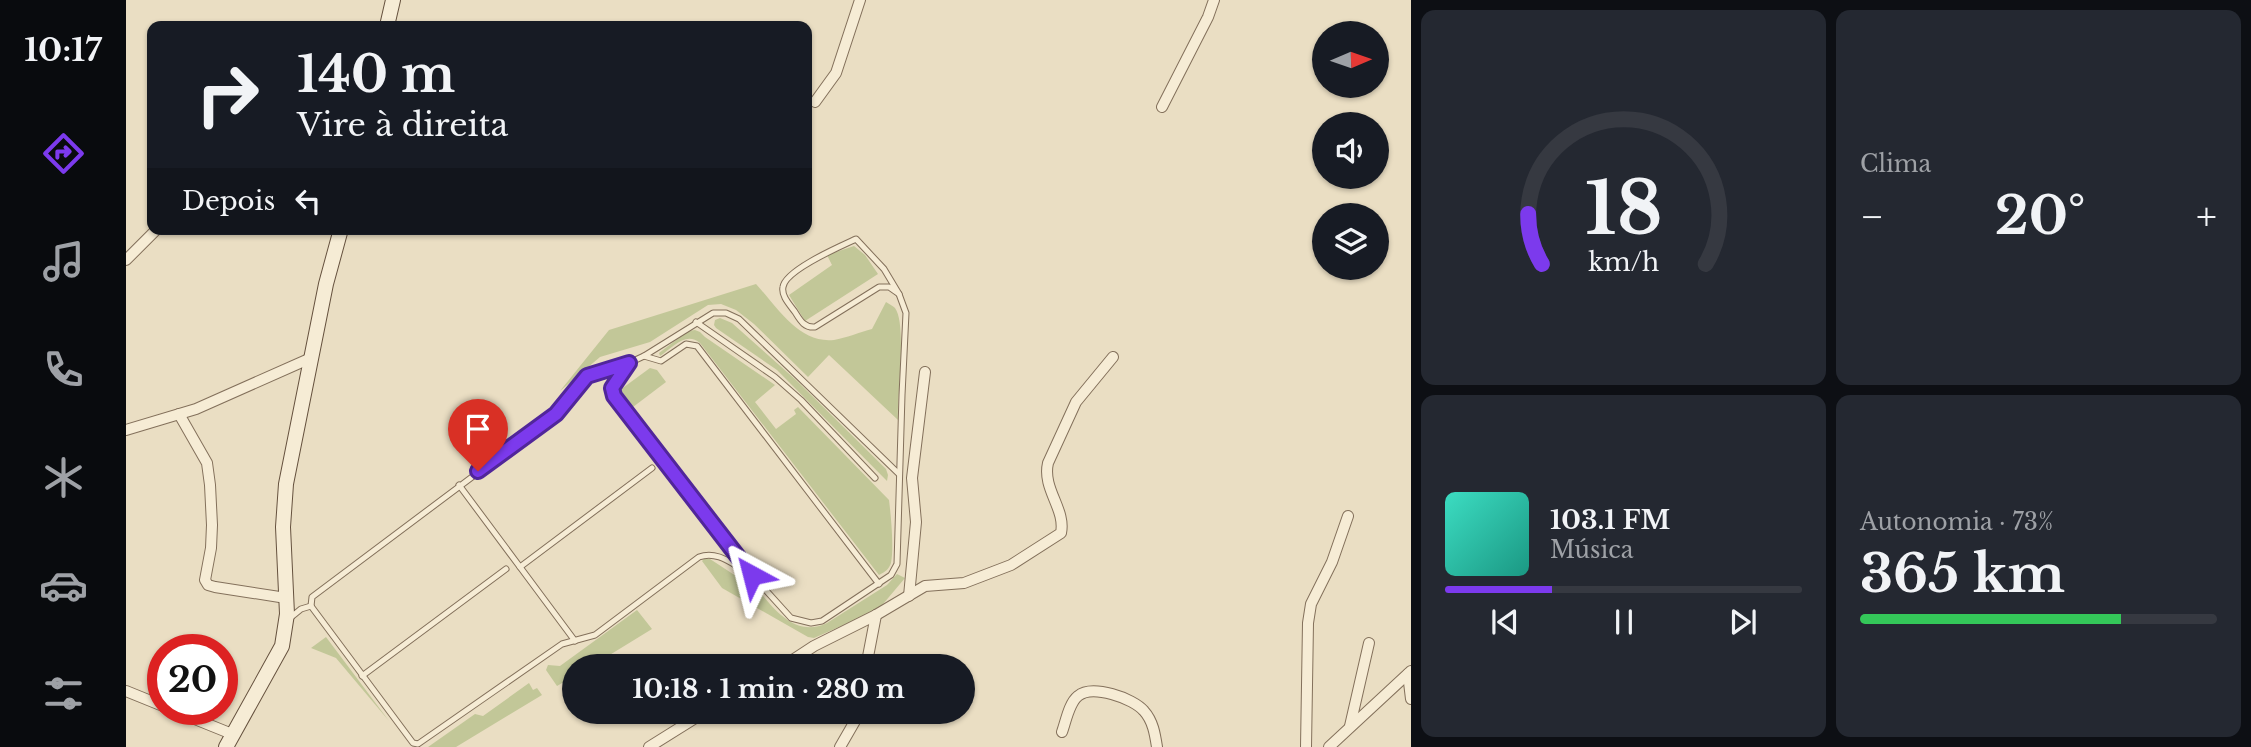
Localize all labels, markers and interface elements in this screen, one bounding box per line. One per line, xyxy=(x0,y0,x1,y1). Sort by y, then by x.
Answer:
north arrow xyxy=(1312,21,1390,98)
map controls xyxy=(1312,21,1389,280)
text: 10:17 xyxy=(24,30,102,70)
text: 140 m xyxy=(297,44,455,105)
icon: right xyxy=(182,49,273,140)
text: Vire à direita xyxy=(297,105,508,145)
button: sound xyxy=(1312,112,1389,189)
icon: directions xyxy=(39,129,88,178)
text: Clima xyxy=(1860,150,1931,178)
text: 18 xyxy=(1585,163,1662,254)
icon: left xyxy=(289,182,327,220)
text: 20° xyxy=(1995,184,2085,248)
text: Depois xyxy=(182,185,275,217)
text: − xyxy=(1860,193,1884,240)
text: + xyxy=(2196,193,2217,240)
button: layers xyxy=(1312,203,1389,280)
icon: music xyxy=(39,237,88,286)
text: km/h xyxy=(1588,246,1659,277)
icon: phone xyxy=(39,345,88,394)
pin xyxy=(448,399,508,471)
icon: arrive xyxy=(459,410,497,448)
icon: climate xyxy=(39,453,88,502)
text: 103.1 FM xyxy=(1550,504,1670,536)
text: Autonomia · 73% xyxy=(1860,508,2053,536)
text: Música xyxy=(1550,536,1633,564)
position arrow xyxy=(715,538,789,612)
text: 365 km xyxy=(1860,542,2065,606)
icon: car xyxy=(39,561,88,610)
icon: previous xyxy=(1486,603,1524,641)
icon: pause xyxy=(1605,603,1643,641)
icon: next xyxy=(1724,603,1762,641)
speed limit sign: 20 xyxy=(147,634,238,725)
icon: filters xyxy=(39,669,88,718)
text: 10:18 · 1 min · 280 m xyxy=(632,673,905,705)

